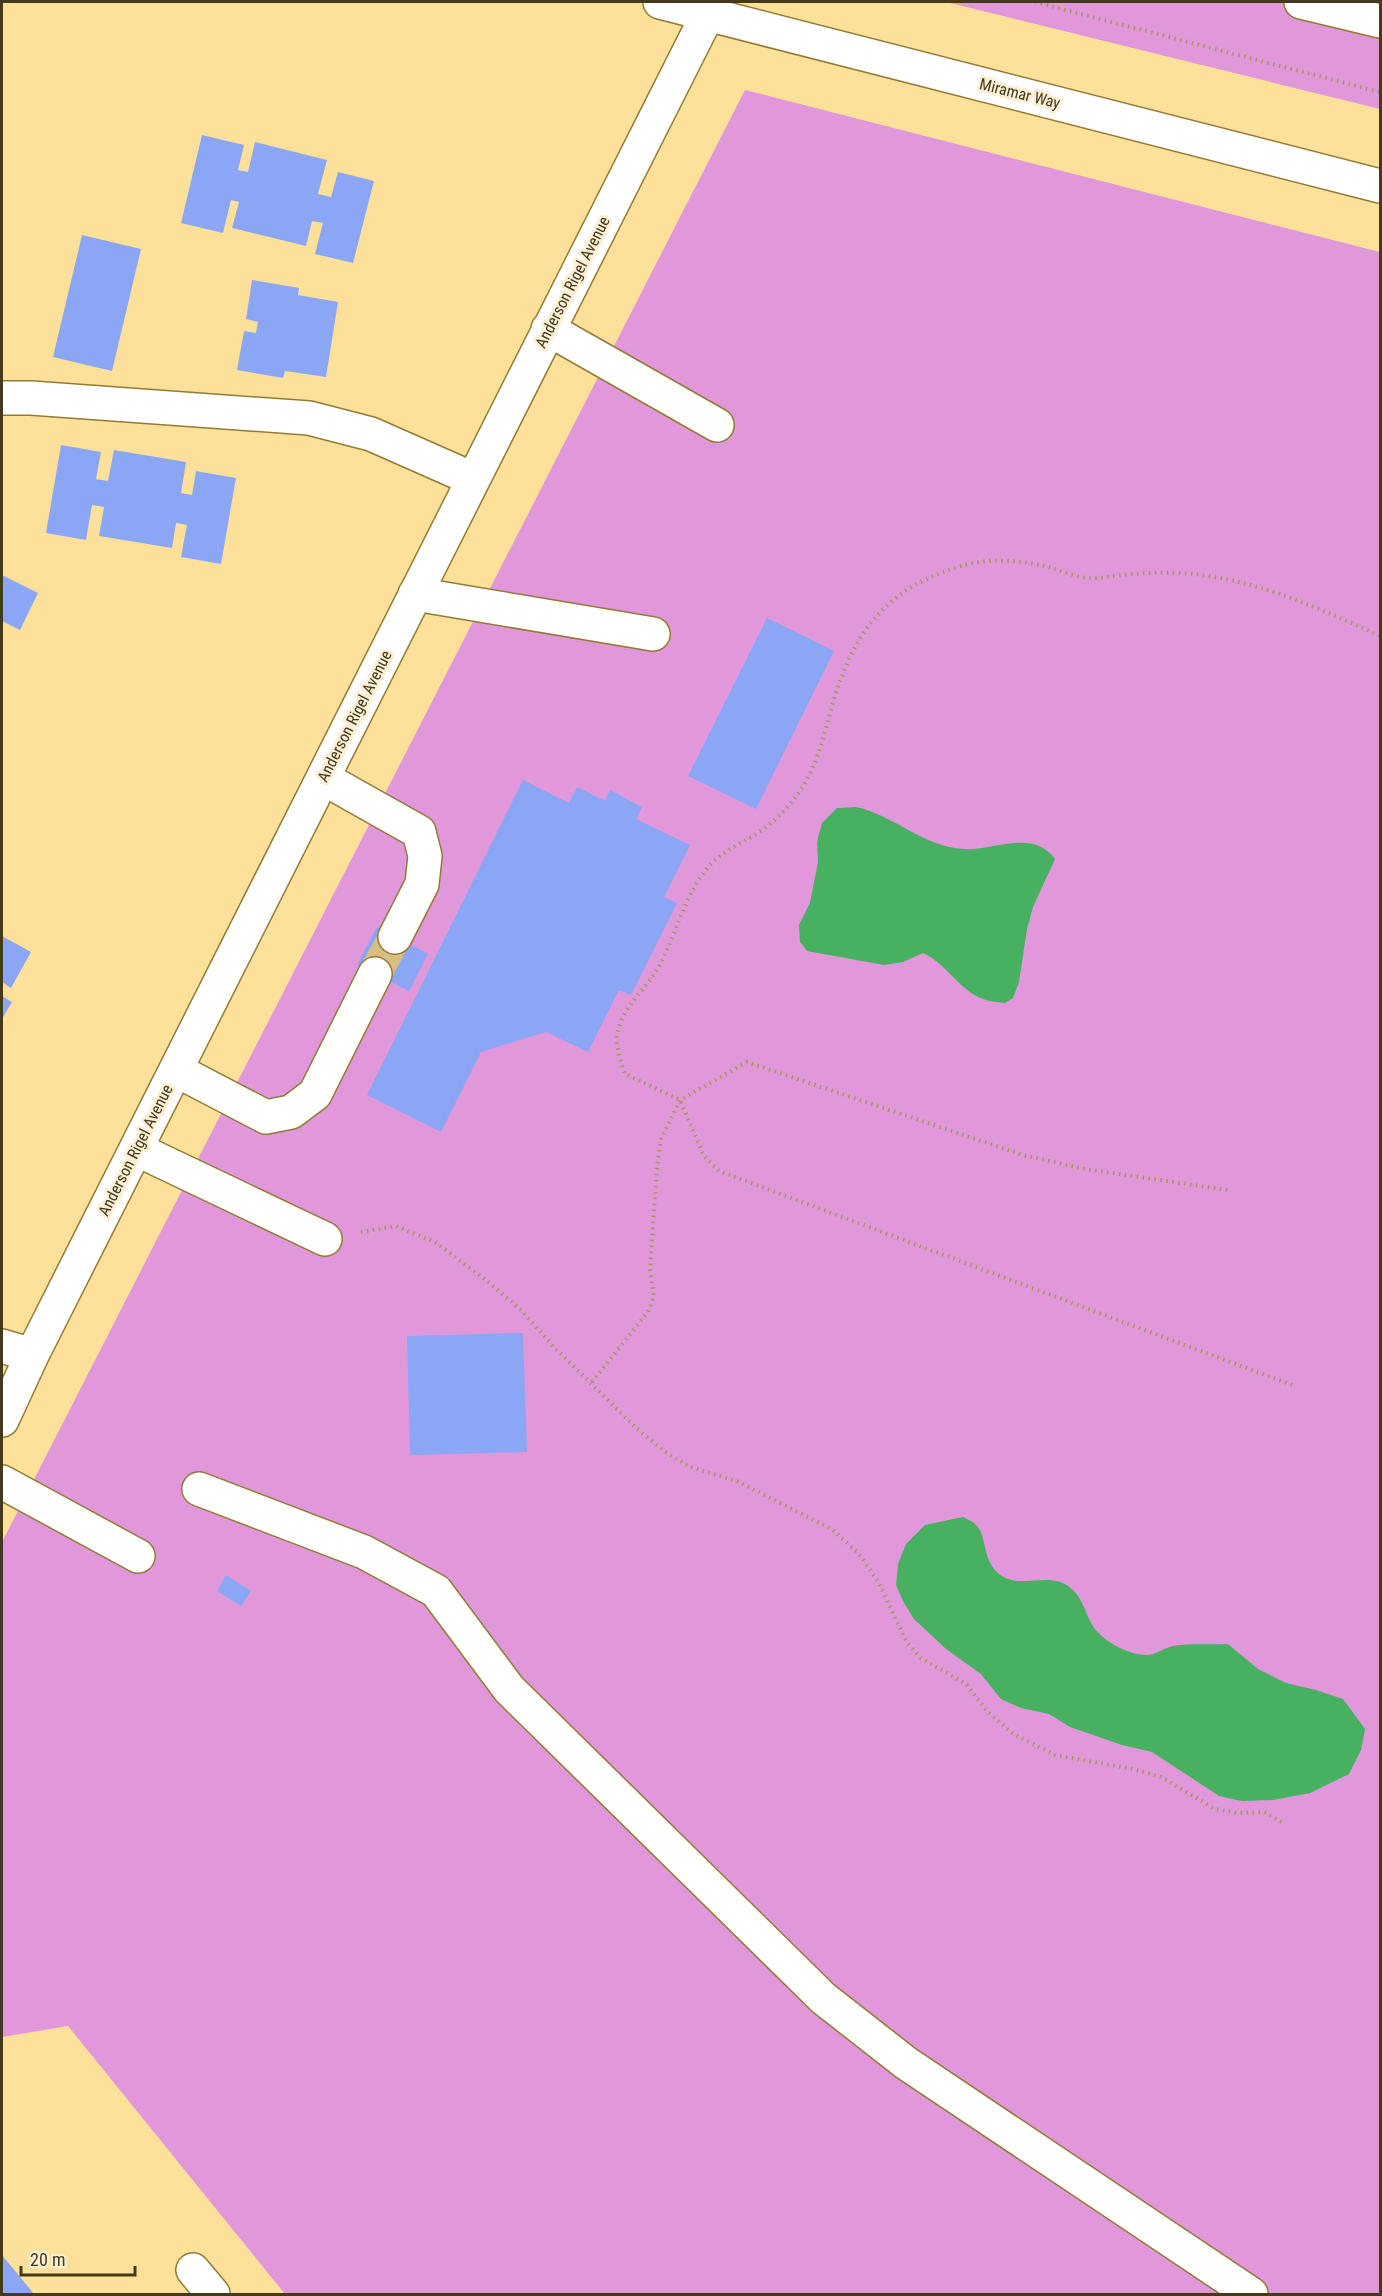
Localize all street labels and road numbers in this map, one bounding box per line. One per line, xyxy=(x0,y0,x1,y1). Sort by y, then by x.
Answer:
street label: Miramar Way xyxy=(978,74,1062,113)
street label: Anderson Rigel Avenue xyxy=(531,213,614,351)
street label: Anderson Rigel Avenue xyxy=(313,647,396,785)
street label: Anderson Rigel Avenue xyxy=(94,1081,177,1219)

